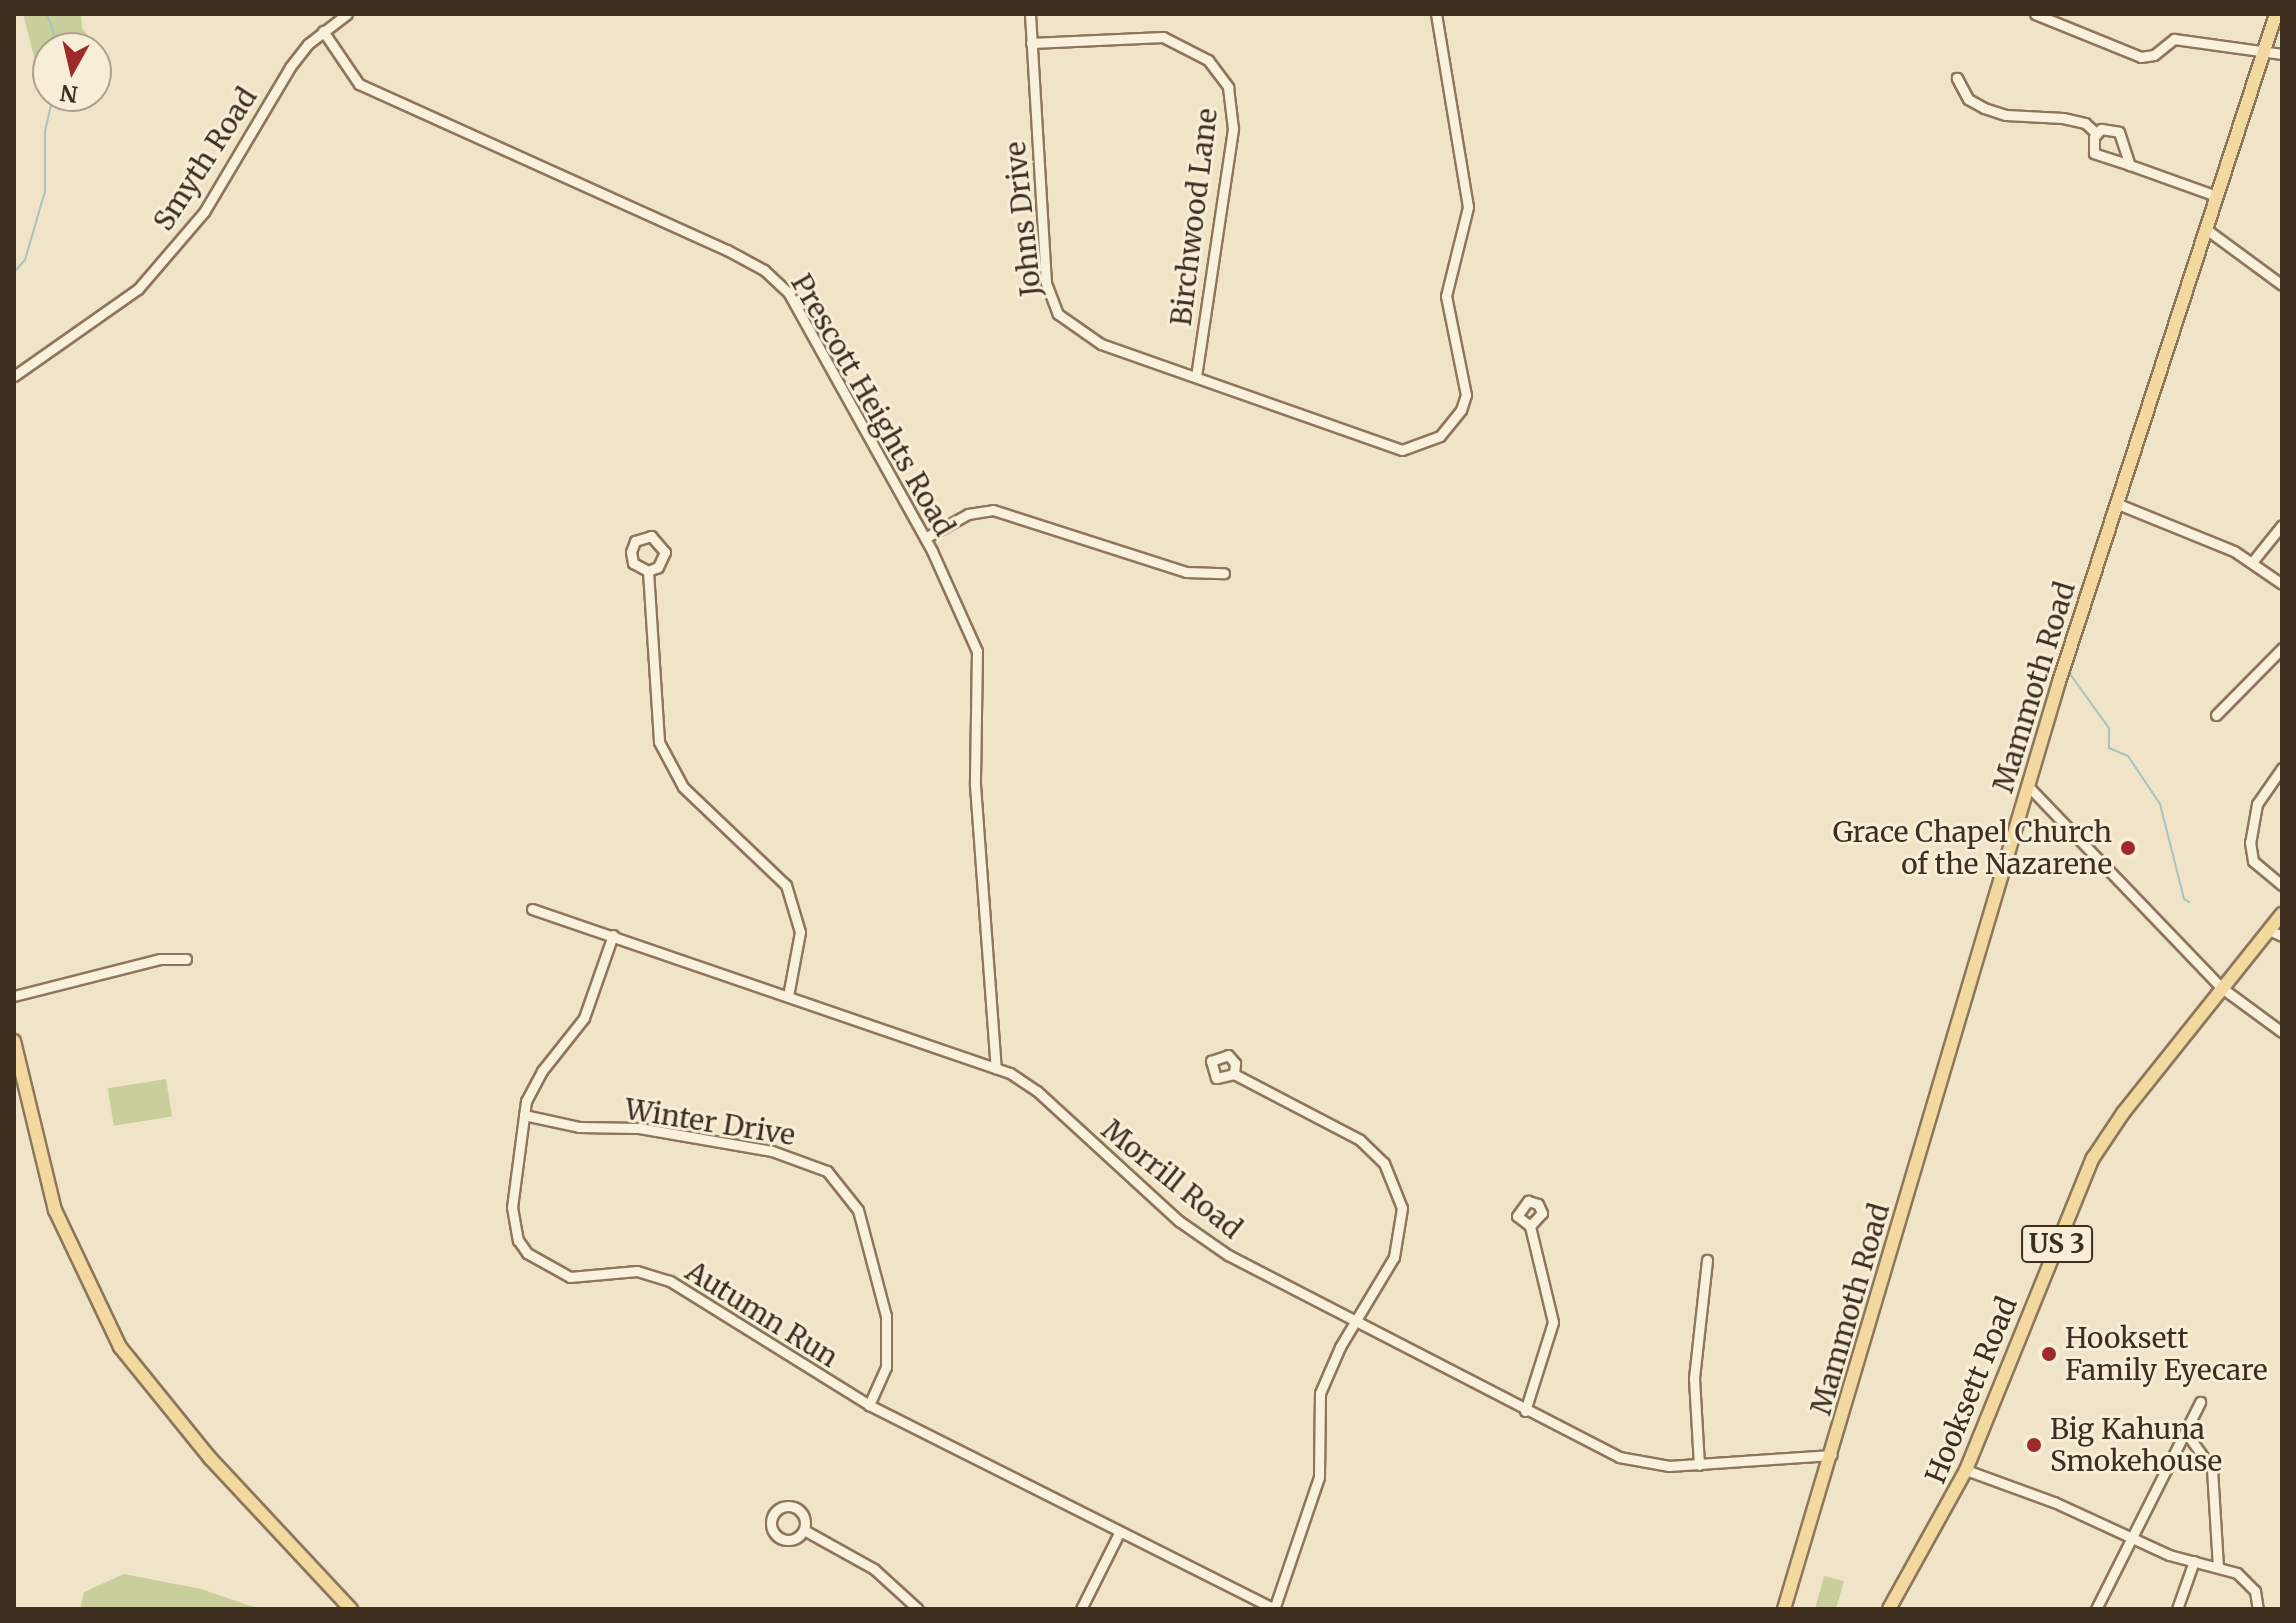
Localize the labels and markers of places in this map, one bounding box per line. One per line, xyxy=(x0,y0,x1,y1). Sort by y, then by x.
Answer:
place label: Grace Chapel Church of the Nazarene xyxy=(1833,815,2112,881)
marker: Grace Chapel Church of the Nazarene xyxy=(2119,839,2137,857)
place label: Hooksett Family Eyecare xyxy=(2065,1321,2268,1387)
marker: Hooksett Family Eyecare xyxy=(2040,1345,2058,1363)
place label: Big Kahuna Smokehouse xyxy=(2050,1412,2222,1478)
marker: Big Kahuna Smokehouse xyxy=(2025,1436,2043,1454)

